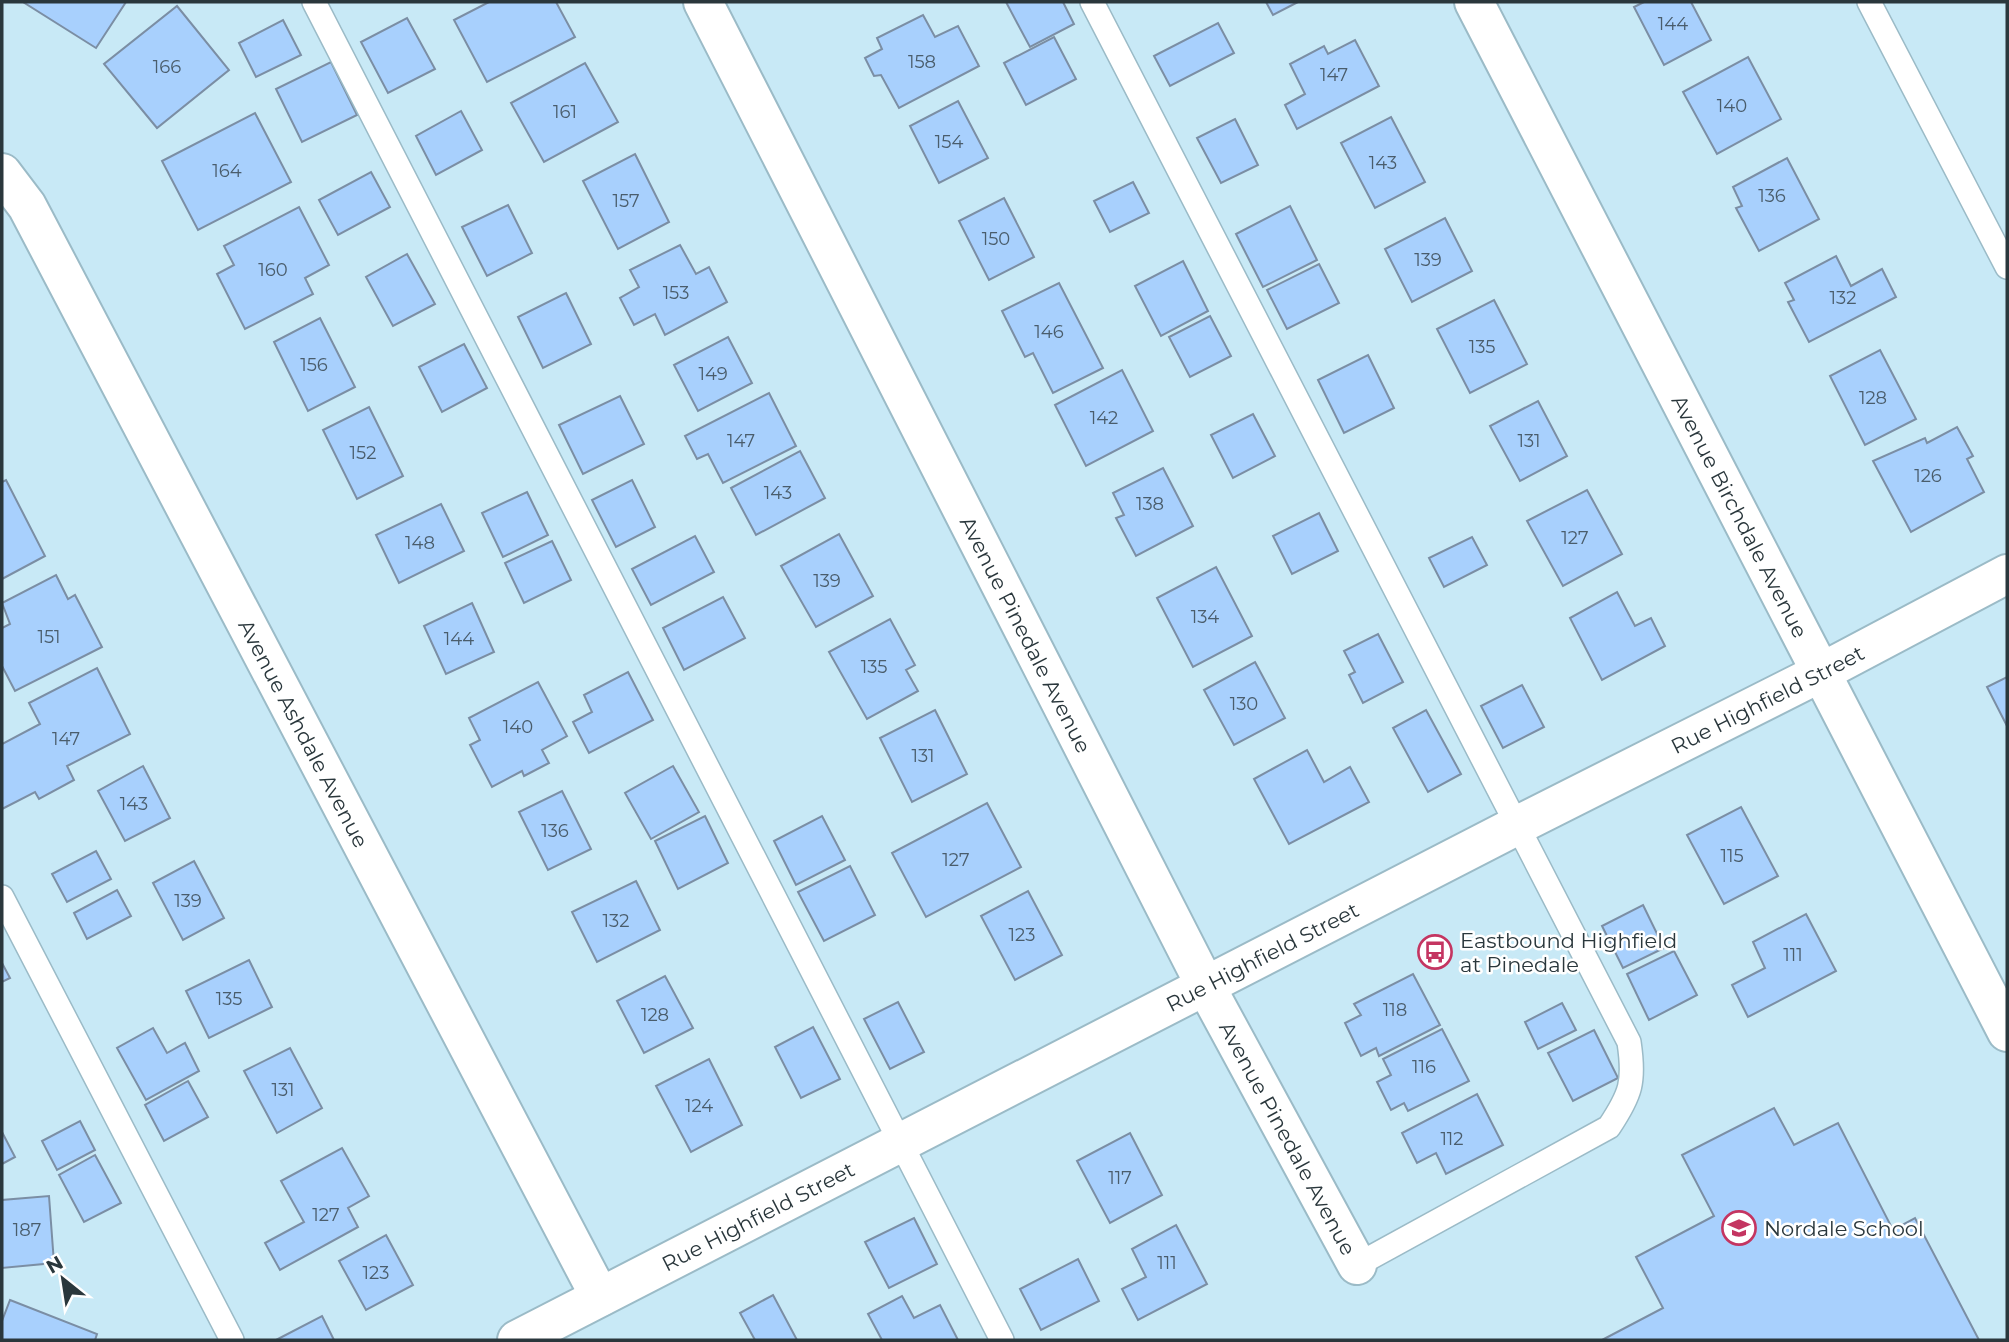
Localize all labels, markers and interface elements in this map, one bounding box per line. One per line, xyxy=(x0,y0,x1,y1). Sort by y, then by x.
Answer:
house number: 144 xyxy=(1658,13,1688,35)
house number: 158 xyxy=(908,51,936,73)
house number: 166 xyxy=(153,56,181,78)
house number: 147 xyxy=(1320,64,1348,86)
house number: 140 xyxy=(1717,95,1747,117)
house number: 161 xyxy=(553,101,577,123)
house number: 154 xyxy=(935,131,963,153)
house number: 143 xyxy=(1369,152,1397,174)
house number: 164 xyxy=(212,160,242,182)
house number: 136 xyxy=(1758,185,1786,207)
house number: 157 xyxy=(612,190,640,212)
house number: 150 xyxy=(982,228,1010,250)
house number: 139 xyxy=(1414,249,1442,271)
house number: 160 xyxy=(258,259,288,281)
house number: 153 xyxy=(663,282,689,304)
house number: 132 xyxy=(1830,287,1856,309)
house number: 146 xyxy=(1034,321,1064,343)
house number: 135 xyxy=(1469,336,1495,358)
house number: 156 xyxy=(300,354,328,376)
house number: 149 xyxy=(698,363,728,385)
house number: 128 xyxy=(1859,387,1887,409)
street label: Avenue Birchdale Avenue xyxy=(1667,391,1813,642)
house number: 142 xyxy=(1090,407,1118,429)
house number: 147 xyxy=(727,430,755,452)
house number: 131 xyxy=(1517,430,1541,452)
house number: 152 xyxy=(350,442,376,464)
house number: 126 xyxy=(1914,465,1942,487)
house number: 143 xyxy=(764,482,792,504)
house number: 138 xyxy=(1136,493,1164,515)
street label: Avenue Pinedale Avenue xyxy=(955,512,1097,757)
house number: 127 xyxy=(1561,527,1589,549)
house number: 148 xyxy=(405,532,435,554)
house number: 139 xyxy=(813,570,841,592)
house number: 134 xyxy=(1191,606,1219,628)
street label: Avenue Ashdale Avenue xyxy=(234,615,374,852)
house number: 151 xyxy=(37,626,61,648)
house number: 144 xyxy=(444,628,474,650)
street label: Rue Highfield Street xyxy=(1667,640,1868,759)
house number: 135 xyxy=(861,656,887,678)
house number: 130 xyxy=(1230,693,1258,715)
house number: 140 xyxy=(503,716,533,738)
house number: 147 xyxy=(52,728,80,750)
house number: 131 xyxy=(911,745,935,767)
house number: 143 xyxy=(120,793,148,815)
house number: 136 xyxy=(541,820,569,842)
house number: 115 xyxy=(1720,845,1744,867)
house number: 127 xyxy=(942,849,970,871)
house number: 139 xyxy=(174,890,202,912)
street label: Rue Highfield Street xyxy=(1162,897,1363,1017)
house number: 132 xyxy=(603,910,629,932)
house number: 123 xyxy=(1009,924,1035,946)
place label: Eastbound Highfield at Pinedale xyxy=(1460,928,1677,977)
bus stop icon: Eastbound Highfield at Pinedale xyxy=(1416,933,1454,971)
house number: 111 xyxy=(1783,944,1803,966)
house number: 135 xyxy=(216,988,242,1010)
house number: 118 xyxy=(1383,999,1407,1021)
house number: 128 xyxy=(641,1004,669,1026)
street label: Avenue Pinedale Avenue xyxy=(1215,1017,1362,1259)
house number: 116 xyxy=(1412,1056,1436,1078)
house number: 131 xyxy=(271,1079,295,1101)
house number: 124 xyxy=(685,1095,713,1117)
house number: 112 xyxy=(1440,1128,1464,1150)
street label: Rue Highfield Street xyxy=(657,1156,859,1276)
house number: 117 xyxy=(1108,1167,1132,1189)
house number: 127 xyxy=(312,1204,340,1226)
school or university icon: Nordale School xyxy=(1720,1209,1758,1247)
place label: Nordale School xyxy=(1764,1216,1924,1241)
house number: 187 xyxy=(13,1219,41,1241)
north arrow xyxy=(28,1244,98,1314)
text: N xyxy=(42,1251,67,1279)
house number: 111 xyxy=(1157,1252,1177,1274)
house number: 123 xyxy=(363,1262,389,1284)

